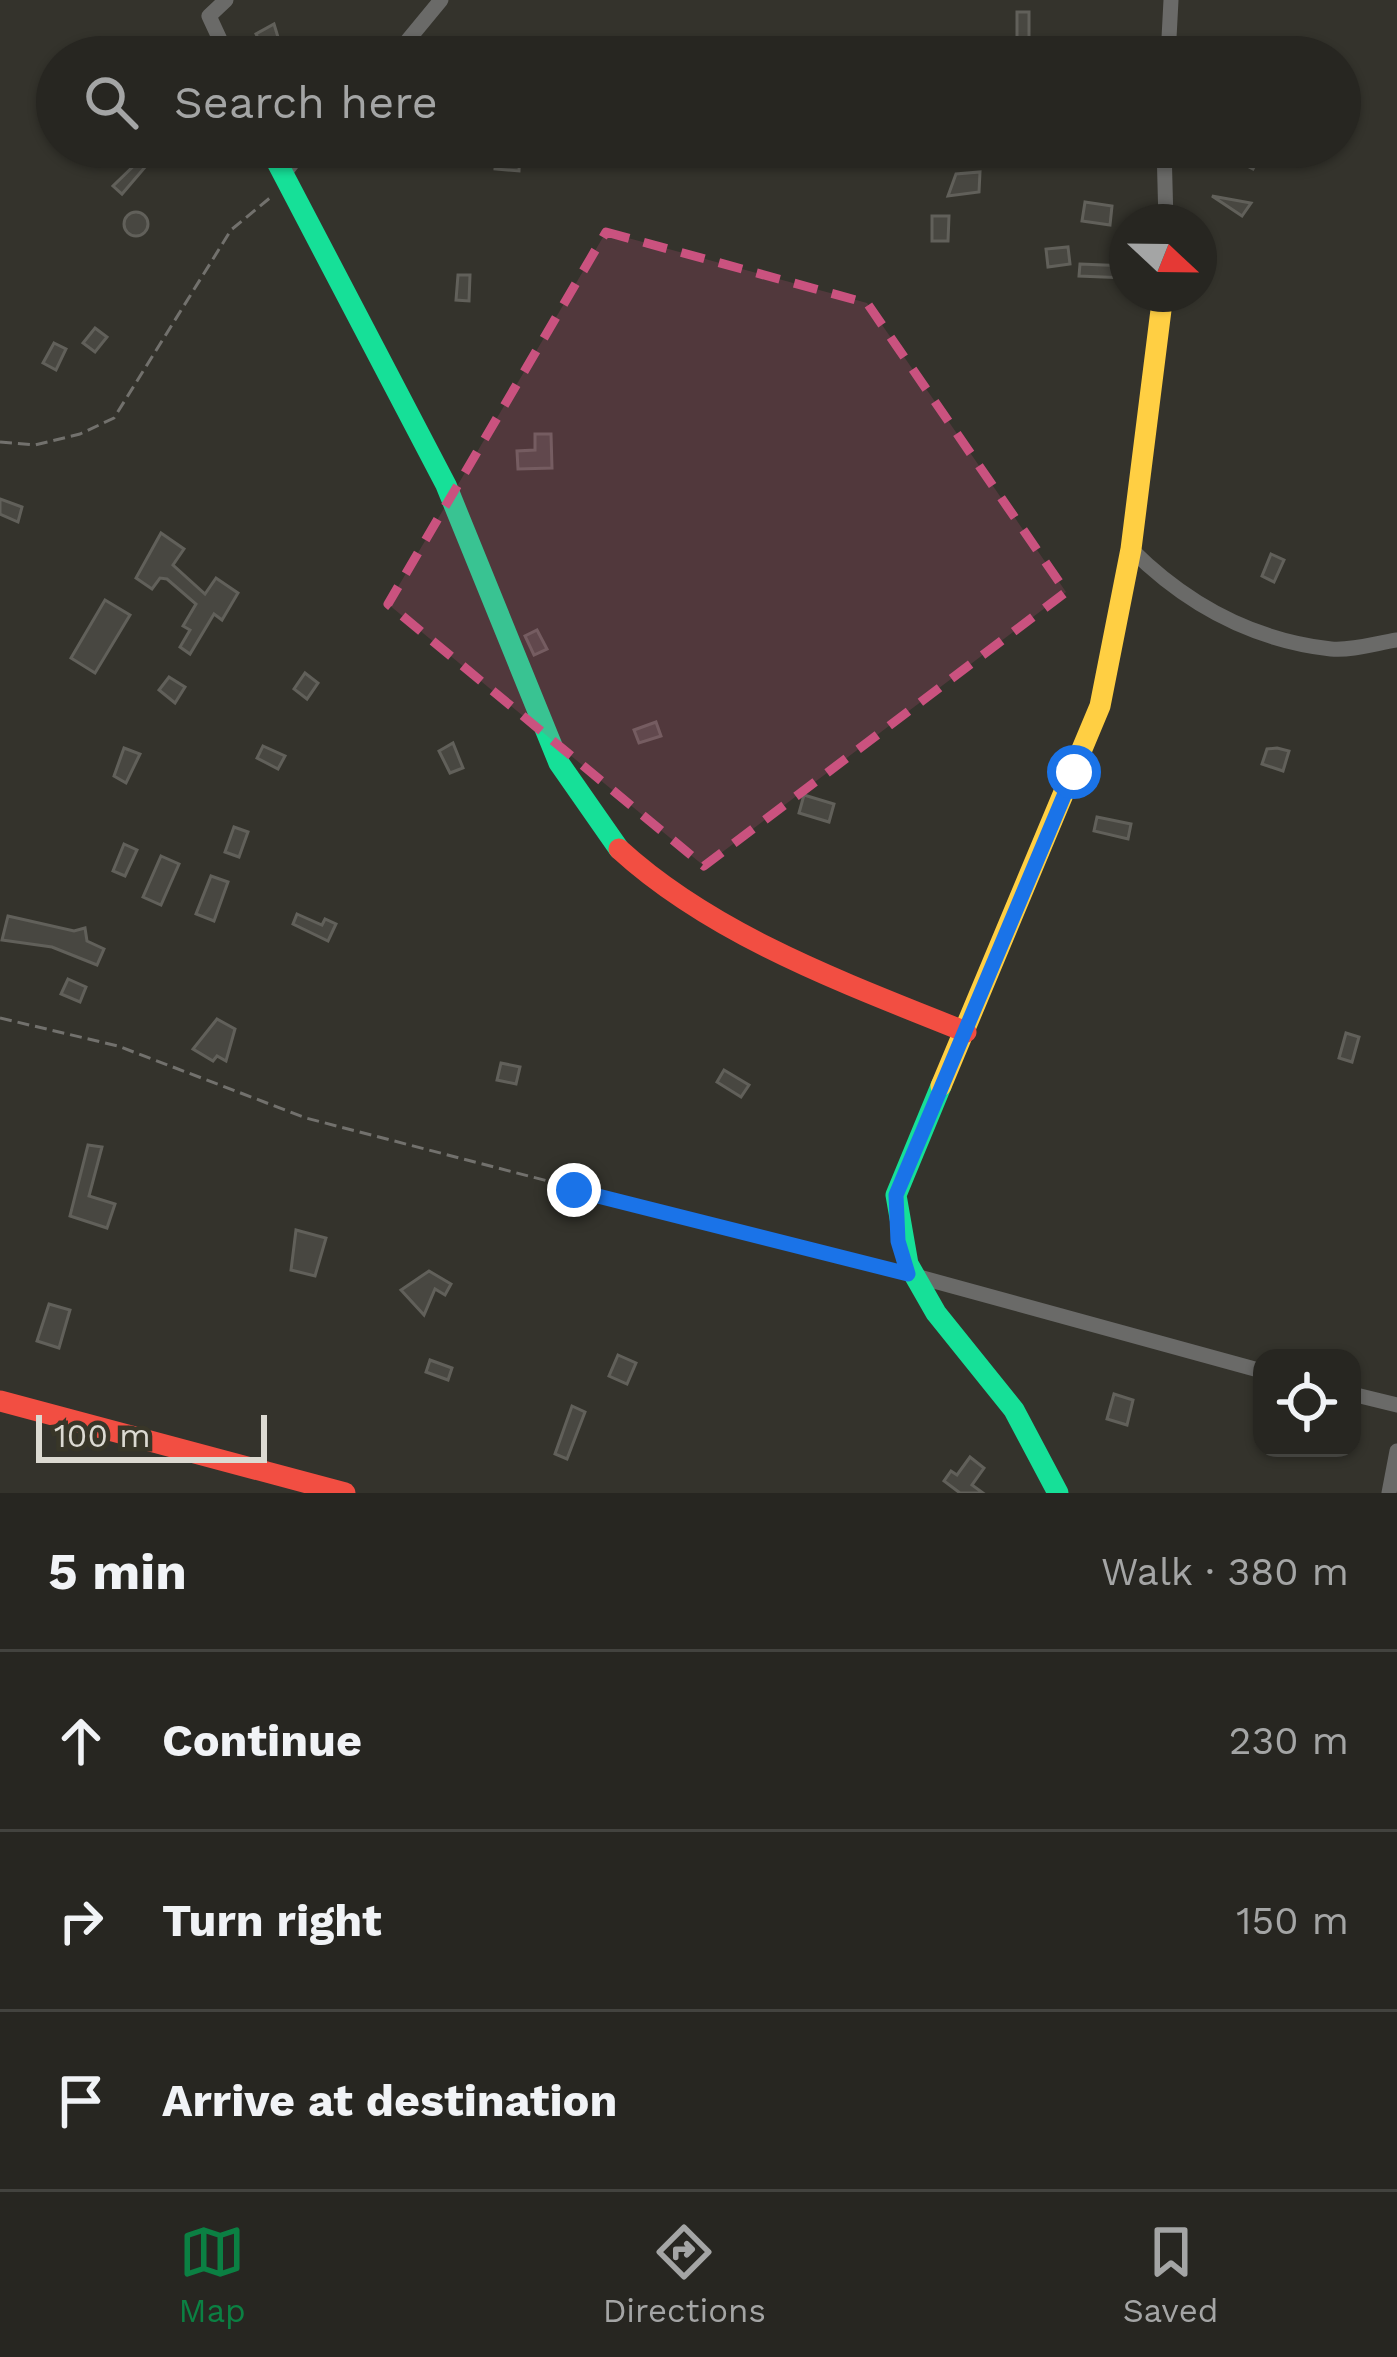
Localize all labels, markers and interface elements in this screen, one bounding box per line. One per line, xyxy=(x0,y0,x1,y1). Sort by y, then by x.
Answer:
search box xyxy=(36,36,1361,168)
icon: search xyxy=(78,69,144,135)
text: Search here xyxy=(174,76,438,129)
north arrow xyxy=(1109,204,1217,312)
route start xyxy=(1047,745,1101,799)
route end xyxy=(547,1163,601,1217)
map controls xyxy=(1253,1349,1361,1457)
button: locate xyxy=(1253,1349,1361,1457)
scale bar xyxy=(36,1409,267,1462)
text: 100 m xyxy=(54,1416,151,1455)
text: 5 min xyxy=(48,1542,187,1601)
text: Walk · 380 m xyxy=(1101,1549,1349,1594)
icon: ahead xyxy=(48,1708,114,1774)
text: Continue xyxy=(162,1714,362,1767)
text: 230 m xyxy=(1229,1718,1349,1763)
icon: right xyxy=(48,1888,114,1954)
text: Turn right xyxy=(162,1894,382,1947)
text: 150 m xyxy=(1236,1898,1349,1943)
icon: arrive xyxy=(48,2068,114,2134)
text: Arrive at destination xyxy=(162,2074,617,2127)
tab: Map xyxy=(178,2219,246,2330)
tab: Directions xyxy=(603,2219,766,2330)
tab: Saved xyxy=(1123,2219,1219,2330)

